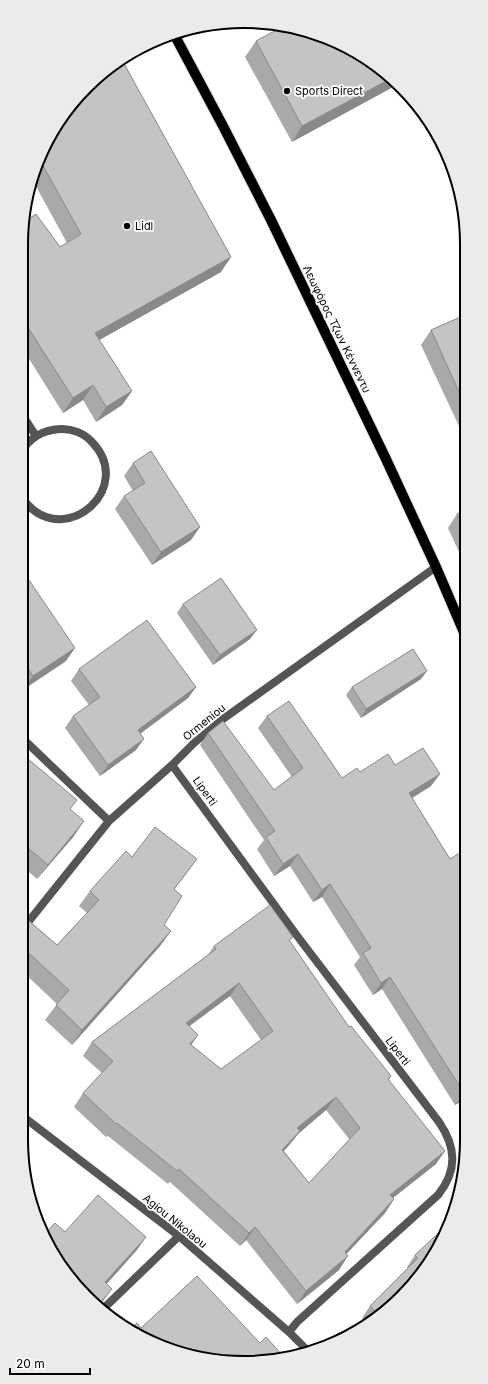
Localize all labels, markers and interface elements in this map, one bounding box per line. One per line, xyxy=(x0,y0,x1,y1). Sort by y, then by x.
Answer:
place label: Sports Direct xyxy=(295,84,363,98)
marker: Sports Direct xyxy=(282,86,292,96)
place label: Lidl xyxy=(135,219,153,233)
marker: Lidl xyxy=(122,221,132,231)
street label: Λεωφόρος Τζων Κέννεντυ xyxy=(300,263,374,395)
street label: Ormeniou xyxy=(180,700,228,744)
street label: Liperti xyxy=(190,774,220,808)
street label: Liperti xyxy=(383,1034,413,1068)
street label: Agiou Nikolaou xyxy=(140,1191,210,1251)
scale bar xyxy=(10,1350,90,1376)
text: 20 m xyxy=(16,1356,45,1371)

